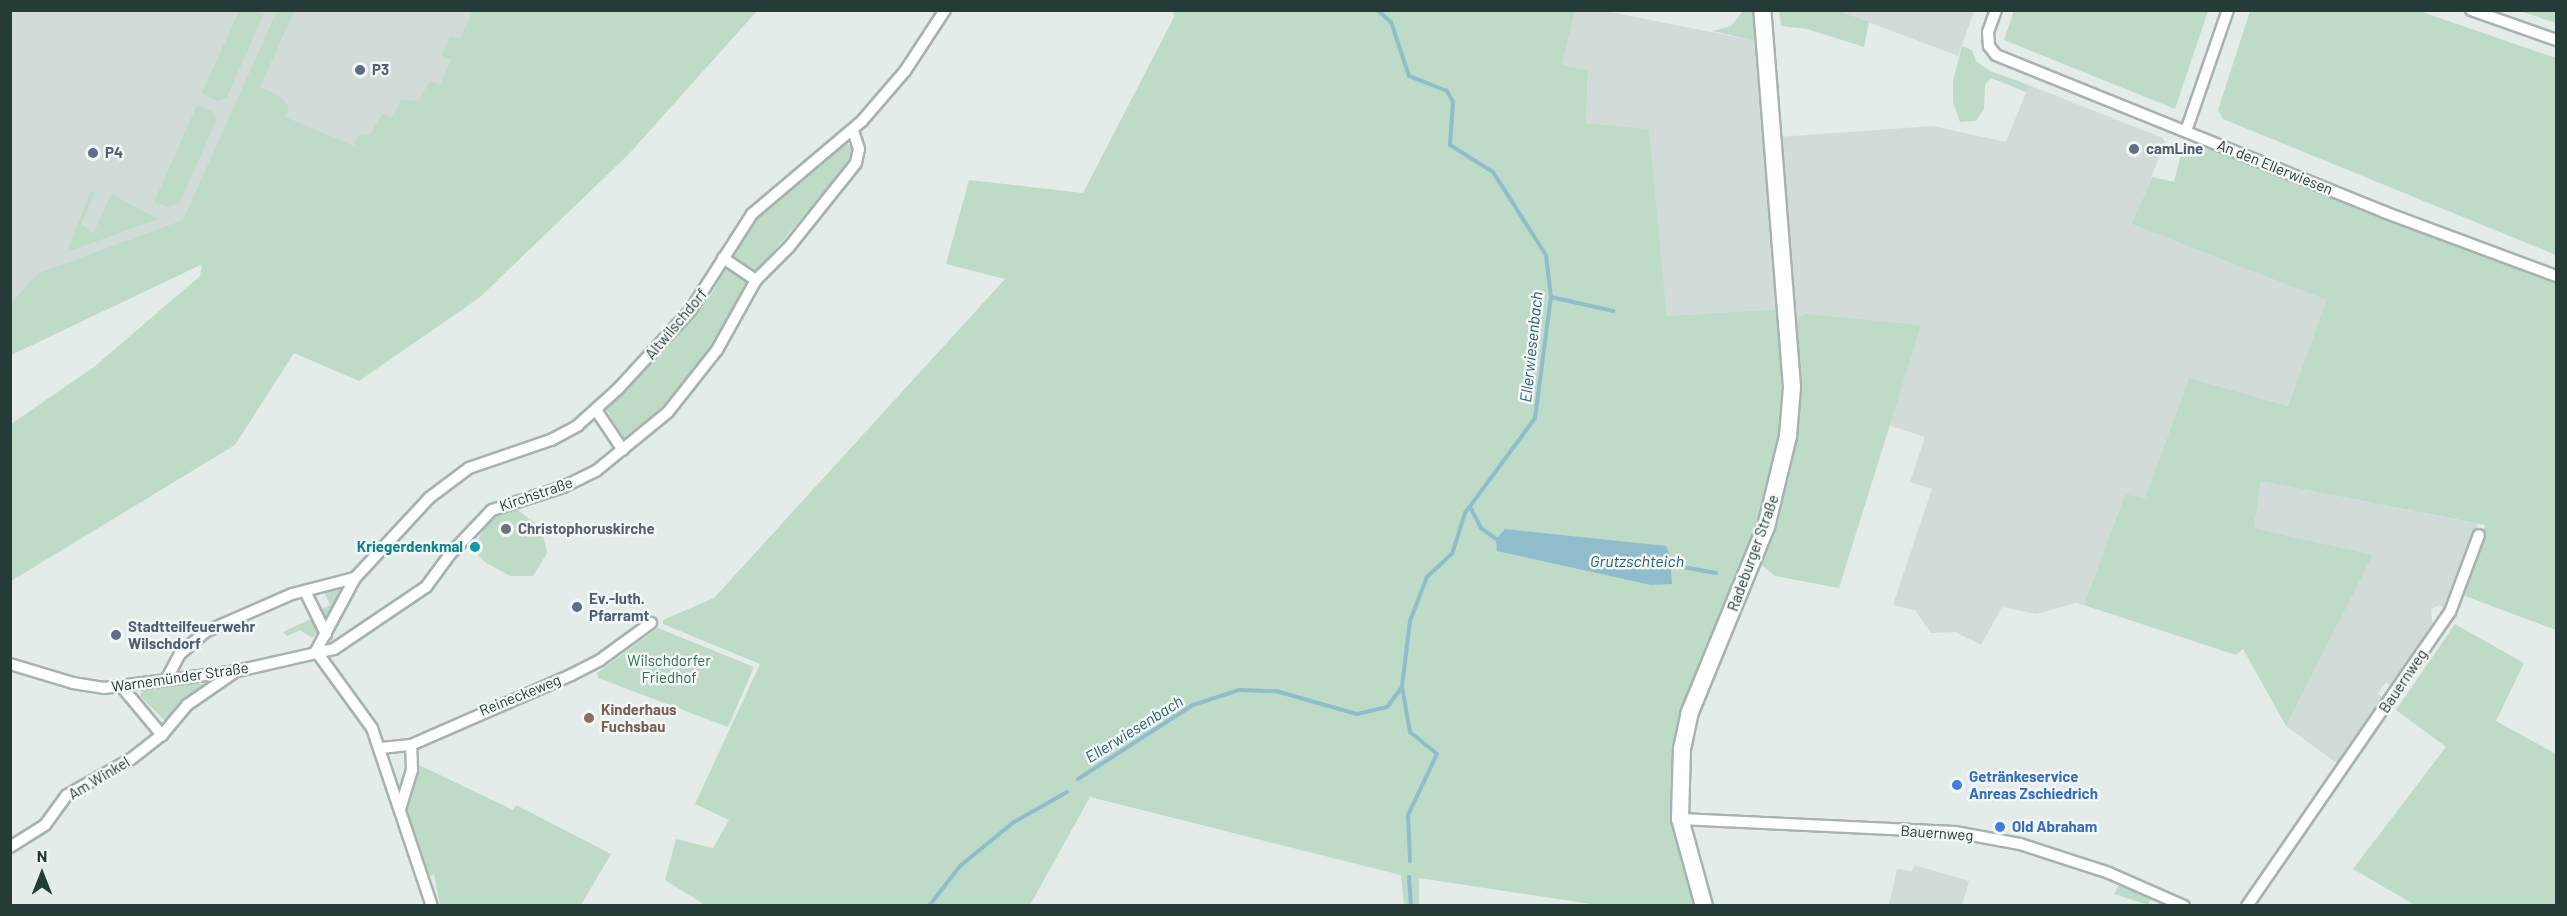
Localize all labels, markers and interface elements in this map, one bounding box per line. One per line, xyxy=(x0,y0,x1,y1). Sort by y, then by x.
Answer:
place label: P3 xyxy=(372,61,389,79)
marker: P3 xyxy=(353,63,367,77)
street label: An den Ellerwiesen xyxy=(2215,136,2335,198)
place label: camLine xyxy=(2146,140,2203,158)
marker: camLine xyxy=(2127,142,2141,156)
place label: P4 xyxy=(105,144,123,162)
marker: P4 xyxy=(86,146,100,160)
street label: Altwilschdorf xyxy=(641,285,711,363)
water label: Ellerwiesenbach xyxy=(1516,290,1546,404)
street label: Kirchstraße xyxy=(497,473,575,515)
street label: Radeburger Straße xyxy=(1724,492,1782,614)
place label: Christophoruskirche xyxy=(518,520,655,538)
marker: Christophoruskirche xyxy=(499,522,513,536)
place label: Kriegerdenkmal xyxy=(357,538,463,556)
marker: Kriegerdenkmal xyxy=(468,540,482,554)
water label: Grutzschteich xyxy=(1590,551,1684,571)
place label: Ev.-luth. Pfarramt xyxy=(589,589,649,624)
marker: Ev.-luth. Pfarramt xyxy=(570,600,584,614)
place label: Stadtteilfeuerwehr Wilschdorf xyxy=(128,617,255,652)
marker: Stadtteilfeuerwehr Wilschdorf xyxy=(109,628,123,642)
street label: Bauernweg xyxy=(2375,646,2431,716)
park label: Wilschdorfer Friedhof xyxy=(627,651,711,686)
street label: Warnemünder Straße xyxy=(110,658,250,696)
street label: Reineckeweg xyxy=(477,670,563,720)
water label: Ellerwiesenbach xyxy=(1082,691,1186,767)
place label: Kinderhaus Fuchsbau xyxy=(601,700,677,735)
marker: Kinderhaus Fuchsbau xyxy=(582,711,596,725)
street label: Am Winkel xyxy=(65,753,133,803)
place label: Getränkeservice Anreas Zschiedrich xyxy=(1969,767,2098,802)
marker: Getränkeservice Anreas Zschiedrich xyxy=(1950,778,1964,792)
place label: Old Abraham xyxy=(2012,818,2097,836)
marker: Old Abraham xyxy=(1993,820,2007,834)
street label: Bauernweg xyxy=(1900,821,1974,845)
north arrow xyxy=(12,844,72,904)
text: N xyxy=(37,846,47,865)

